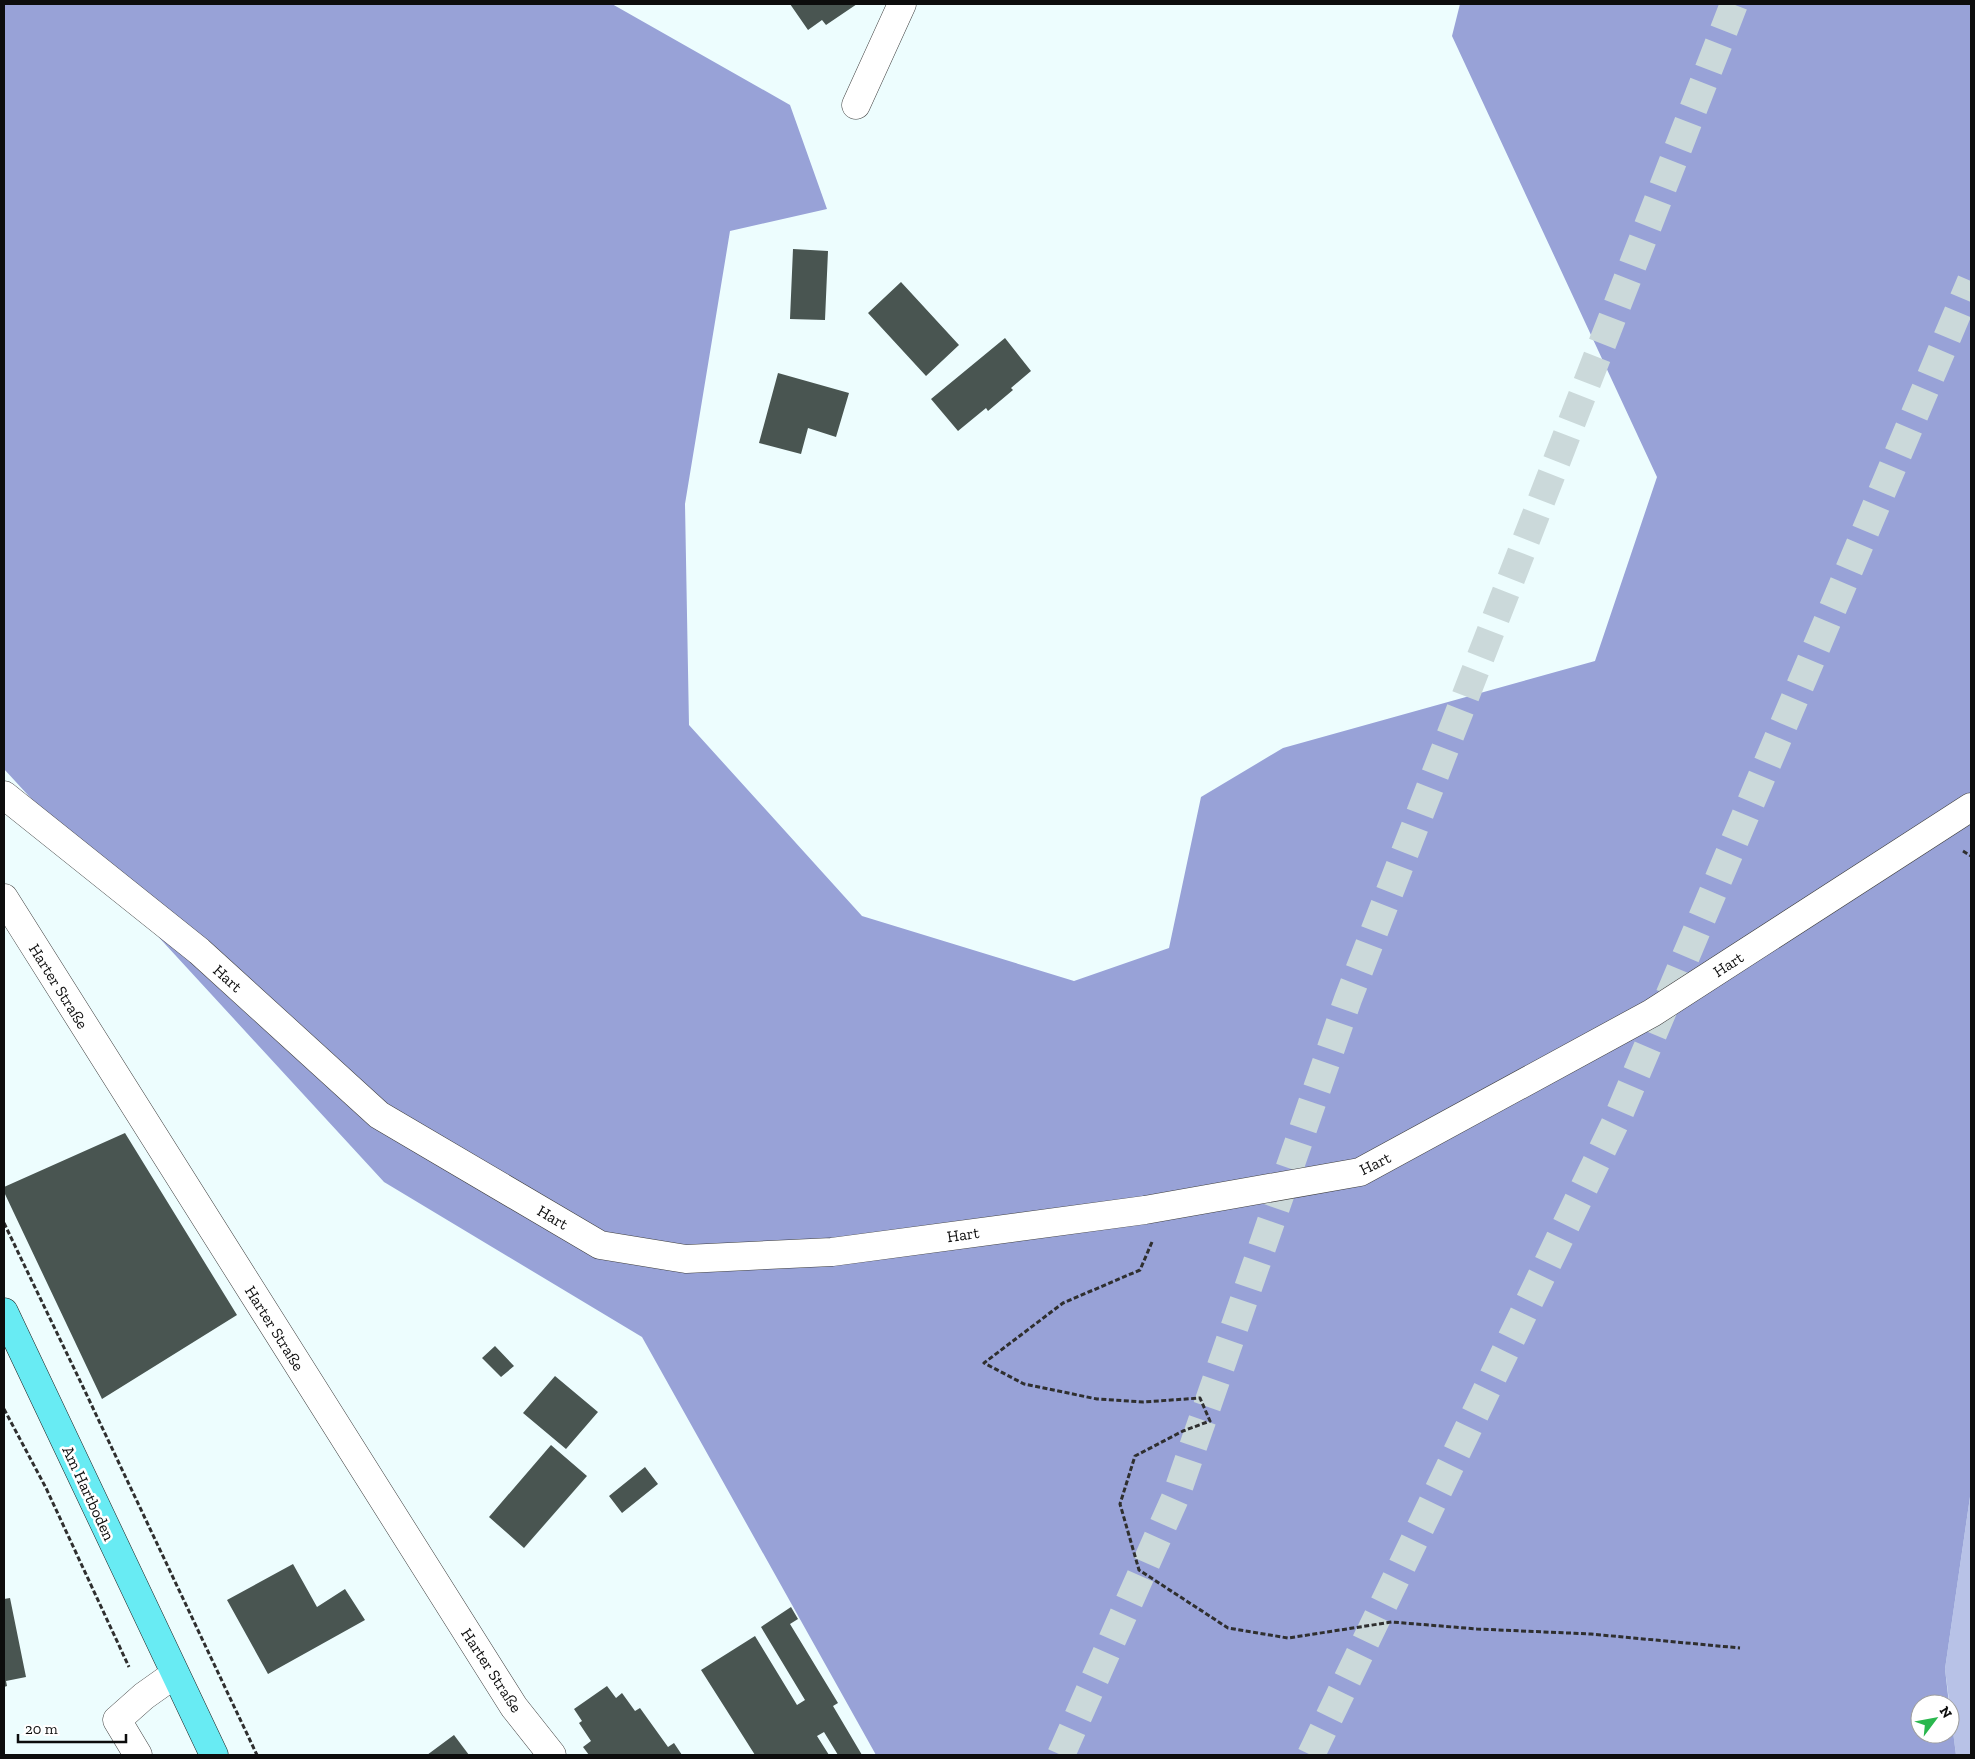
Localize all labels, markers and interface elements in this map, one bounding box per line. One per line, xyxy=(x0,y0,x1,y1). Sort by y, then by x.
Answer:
street label: Harter Straße xyxy=(25,940,92,1032)
street label: Hart xyxy=(1710,948,1747,981)
street label: Hart xyxy=(209,961,246,996)
street label: Hart xyxy=(1357,1148,1394,1179)
street label: Hart xyxy=(534,1201,572,1234)
street label: Hart xyxy=(946,1223,980,1246)
street label: Harter Straße xyxy=(241,1282,308,1374)
street label: Am Hartboden xyxy=(58,1443,119,1544)
street label: Harter Straße xyxy=(457,1625,526,1716)
north arrow xyxy=(1910,1694,1960,1744)
text: N xyxy=(1936,1703,1956,1722)
scale bar xyxy=(18,1712,125,1744)
text: 20 m xyxy=(25,1720,58,1738)

